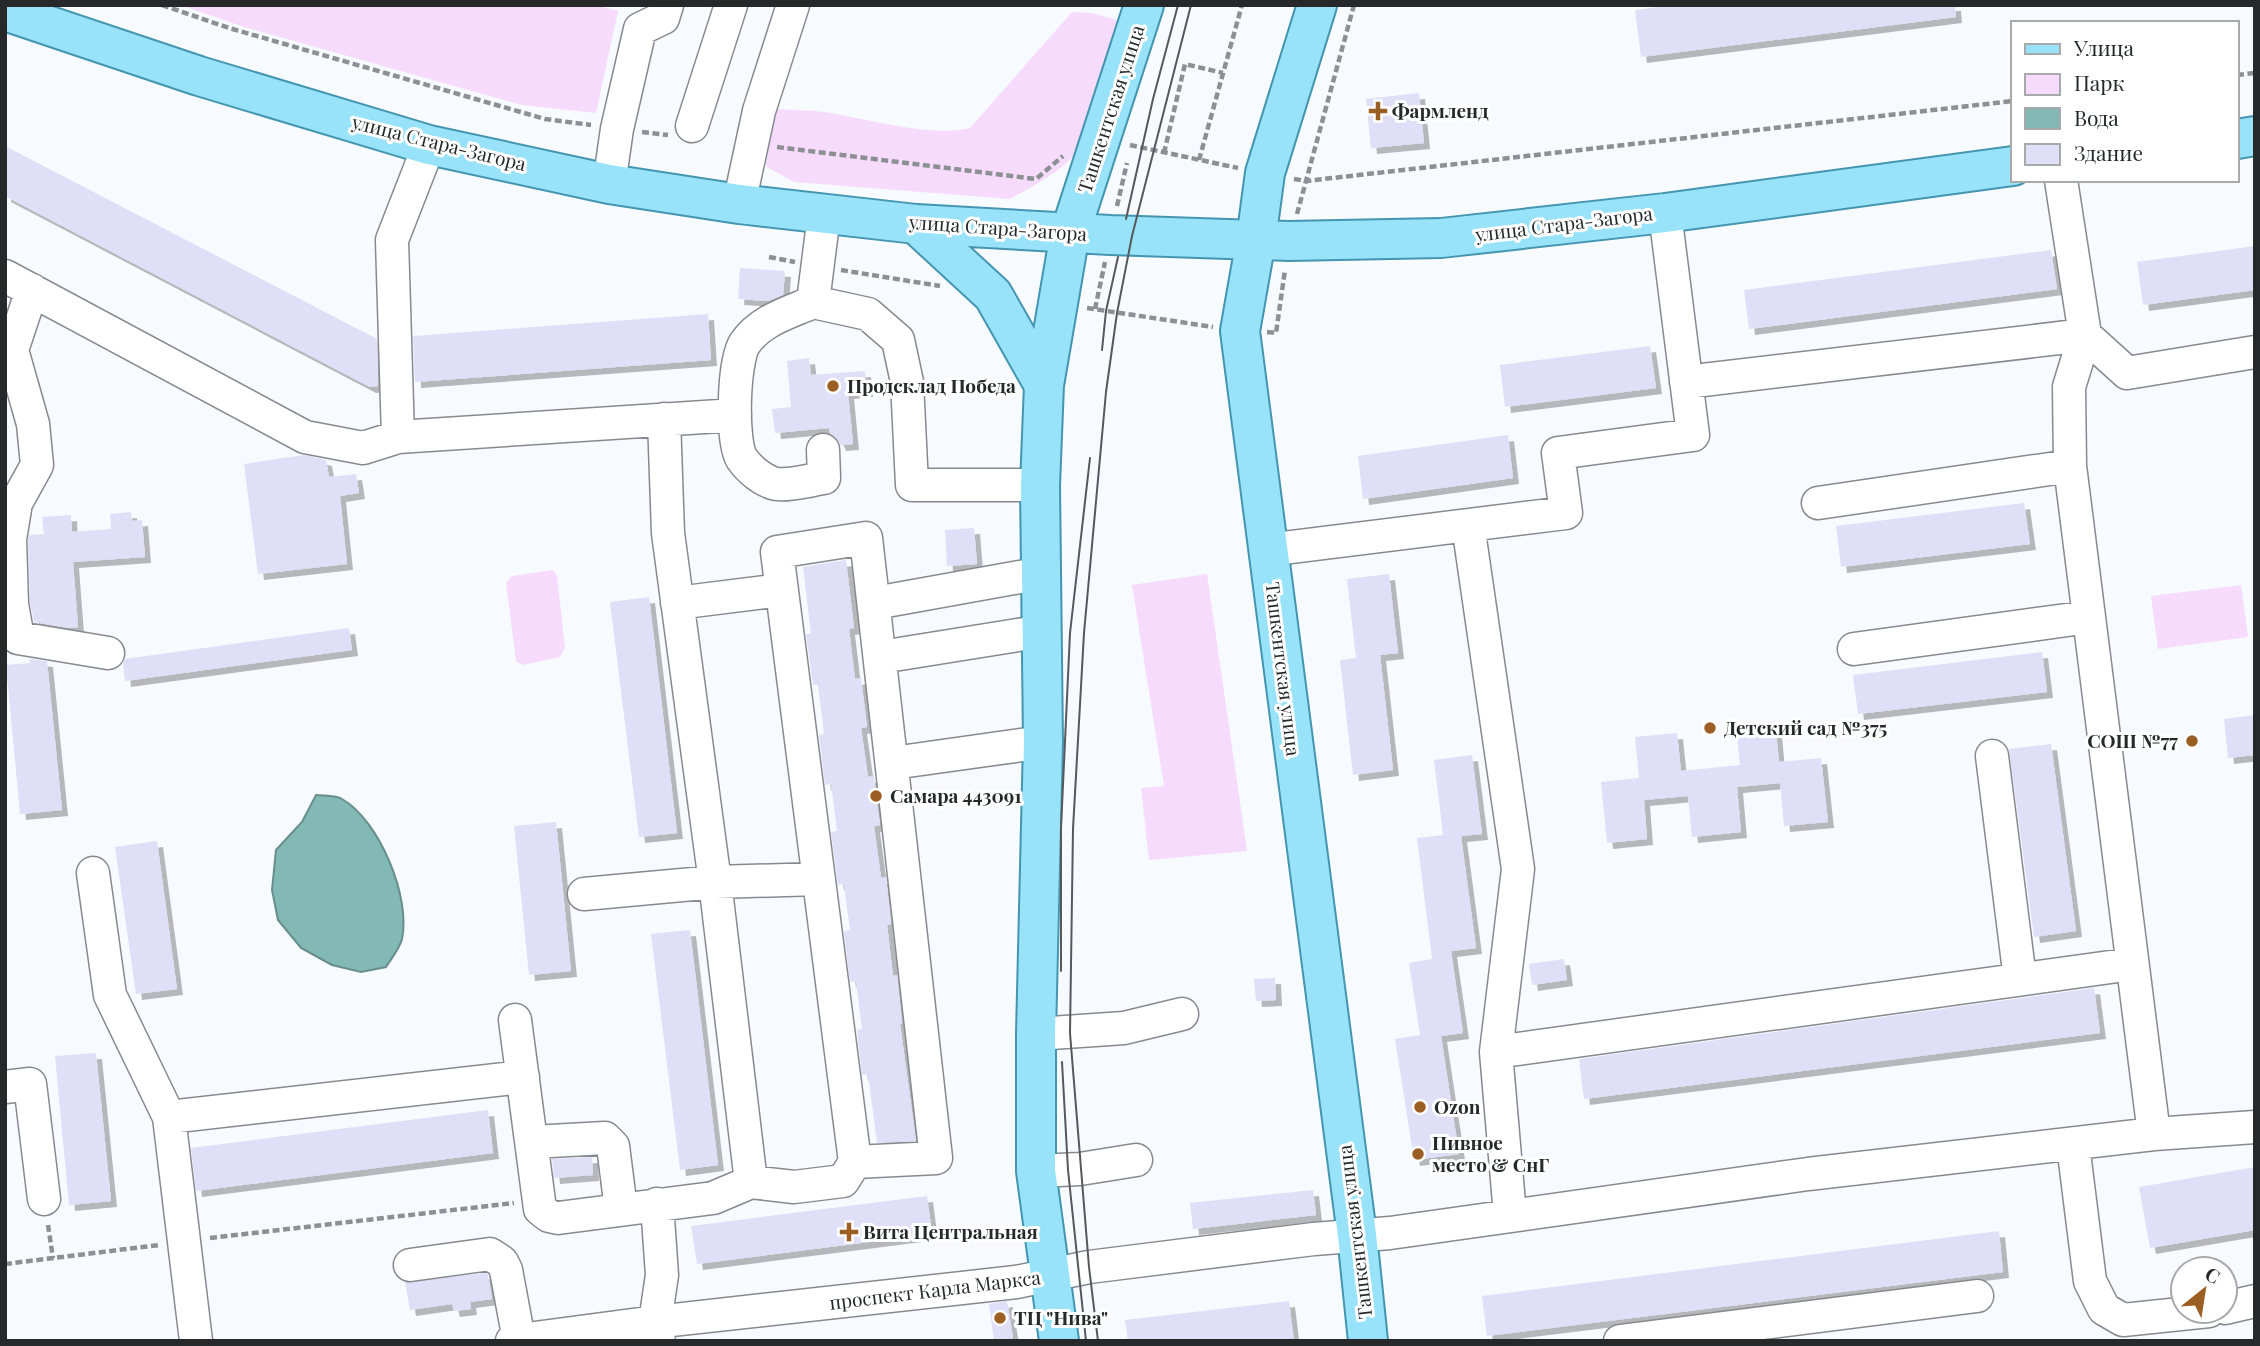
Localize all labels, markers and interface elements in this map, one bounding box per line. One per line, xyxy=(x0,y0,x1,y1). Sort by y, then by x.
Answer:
street label: Ташкентская улица xyxy=(1071,21,1150,196)
legend xyxy=(2011,21,2239,182)
text: Улица xyxy=(2073,33,2135,61)
text: Парк xyxy=(2074,68,2124,96)
place label: Фармленд xyxy=(1392,97,1489,123)
marker: Фармленд xyxy=(1370,103,1386,119)
text: Вода xyxy=(2074,103,2119,131)
street label: улица Стара-Загора xyxy=(349,108,529,176)
text: Здание xyxy=(2074,138,2143,166)
street label: улица Стара-Загора xyxy=(1473,199,1655,247)
street label: улица Стара-Загора xyxy=(907,208,1089,246)
place label: Продсклад Победа xyxy=(847,372,1016,398)
marker: Продсклад Победа xyxy=(825,378,841,394)
street label: Ташкентская улица xyxy=(1260,580,1308,758)
place label: Детский сад №375 xyxy=(1724,714,1888,740)
marker: Детский сад №375 xyxy=(1702,720,1718,736)
place label: СОШ №77 xyxy=(2087,727,2178,753)
marker: СОШ №77 xyxy=(2184,733,2200,749)
place label: Самара 443091 xyxy=(890,782,1021,808)
marker: Самара 443091 xyxy=(868,788,884,804)
place label: Ozon xyxy=(1434,1093,1481,1119)
marker: Ozon xyxy=(1412,1099,1428,1115)
place label: Пивное место & СнГ xyxy=(1432,1129,1549,1177)
street label: Ташкентская улица xyxy=(1330,1143,1378,1321)
marker: Пивное место & СнГ xyxy=(1410,1146,1426,1162)
place label: Вита Центральная xyxy=(863,1218,1038,1244)
marker: Вита Центральная xyxy=(841,1224,857,1240)
north arrow xyxy=(2169,1255,2239,1325)
text: С xyxy=(2201,1260,2225,1289)
street label: проспект Карла Маркса xyxy=(828,1263,1043,1315)
place label: ТЦ "Нива" xyxy=(1014,1304,1108,1330)
marker: ТЦ "Нива" xyxy=(992,1310,1008,1326)

